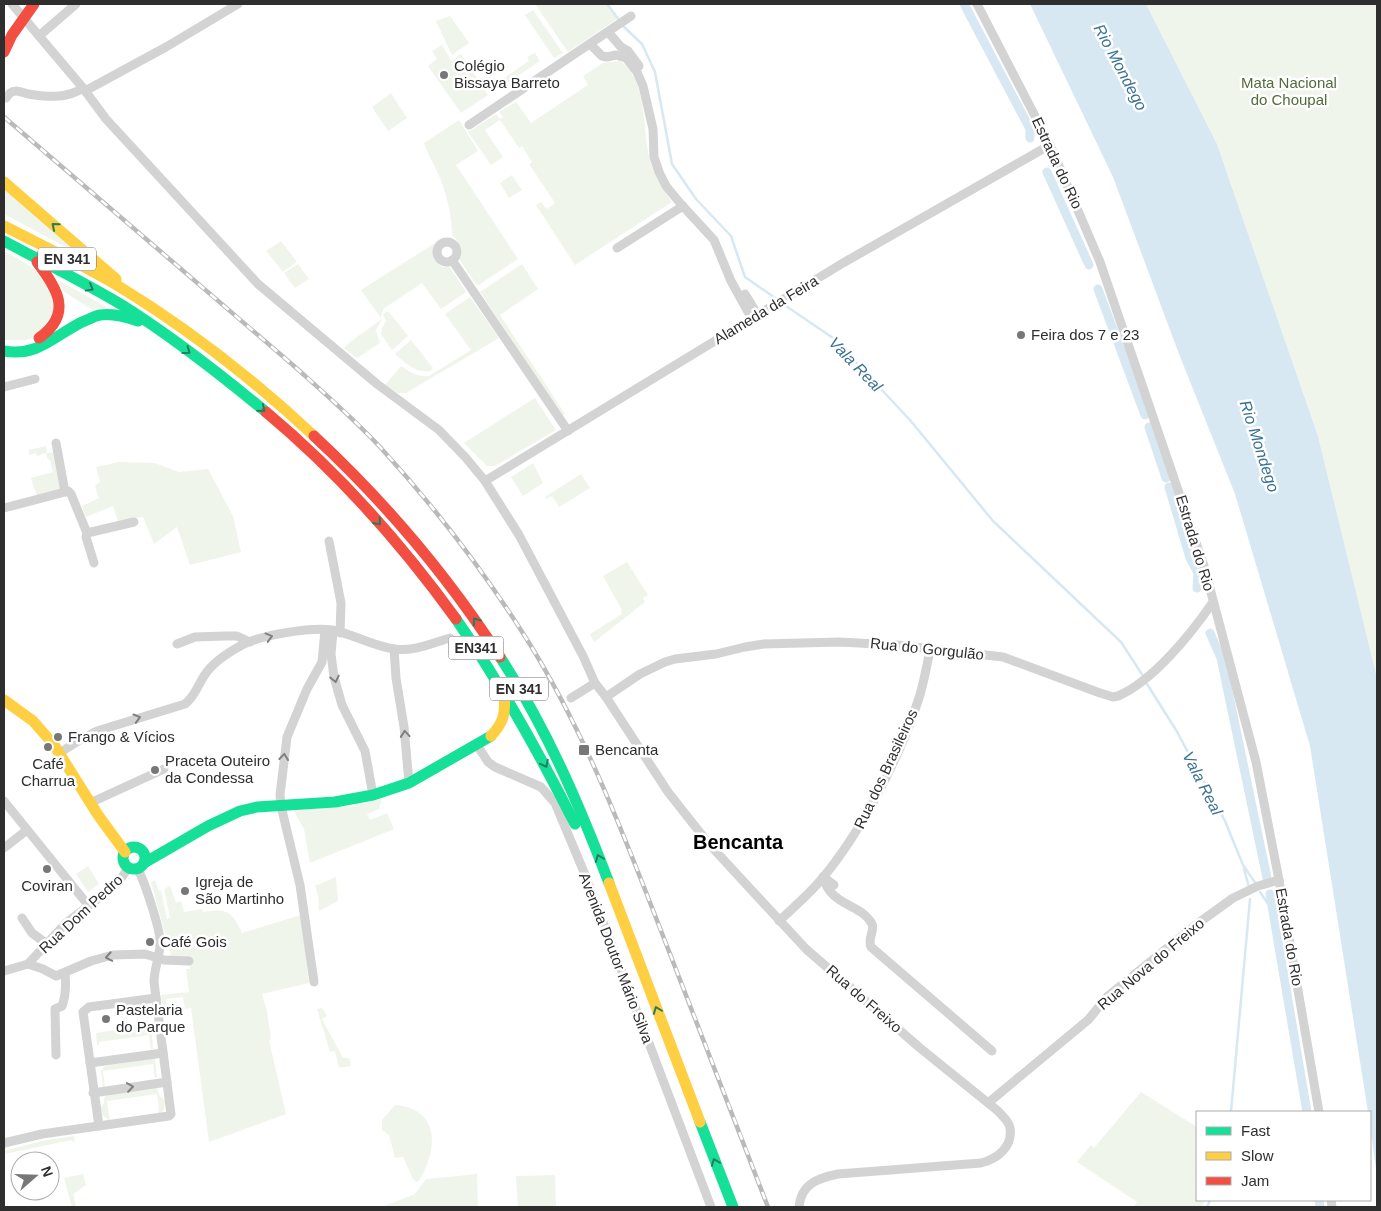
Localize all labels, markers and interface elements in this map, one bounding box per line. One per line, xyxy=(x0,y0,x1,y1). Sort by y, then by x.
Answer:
water label: Rio Mondego xyxy=(1091,21,1150,113)
place label: Colégio Bissaya Barreto xyxy=(454,57,560,91)
marker: Colégio Bissaya Barreto xyxy=(438,69,450,81)
park label: Mata Nacional do Choupal xyxy=(1241,74,1337,108)
street label: Estrada do Rio xyxy=(1029,114,1086,211)
one-way arrow xyxy=(51,222,60,231)
road number: EN 341 xyxy=(38,248,96,270)
street label: Alameda da Feira xyxy=(711,271,821,347)
one-way arrow xyxy=(85,282,94,292)
place label: Feira dos 7 e 23 xyxy=(1031,326,1139,343)
marker: Feira dos 7 e 23 xyxy=(1015,329,1027,341)
water label: Vala Real xyxy=(826,334,886,395)
one-way arrow xyxy=(182,345,191,354)
water label: Rio Mondego xyxy=(1237,398,1282,494)
one-way arrow xyxy=(256,403,265,411)
street label: Estrada do Rio xyxy=(1173,493,1218,593)
one-way arrow xyxy=(373,516,382,525)
one-way arrow xyxy=(473,618,482,627)
one-way arrow xyxy=(265,632,274,643)
street label: Rua do Gorgulão xyxy=(869,634,985,663)
road number: EN341 xyxy=(448,636,504,660)
one-way arrow xyxy=(329,674,340,683)
road number: EN 341 xyxy=(490,678,548,701)
street label: Rua dos Brasileiros xyxy=(850,706,921,831)
one-way arrow xyxy=(133,714,141,724)
place label: Frango & Vícios xyxy=(68,728,175,745)
one-way arrow xyxy=(399,730,410,738)
marker: Frango & Vícios xyxy=(52,731,64,743)
marker: Café Charrua xyxy=(42,741,54,753)
place label: Bencanta xyxy=(595,741,659,758)
marker: Bencanta xyxy=(577,743,591,757)
water label: Vala Real xyxy=(1179,749,1226,818)
place label: Praceta Outeiro da Condessa xyxy=(165,752,270,786)
one-way arrow xyxy=(278,753,289,761)
place label: Café Charrua xyxy=(21,755,76,789)
one-way arrow xyxy=(538,759,548,768)
marker: Praceta Outeiro da Condessa xyxy=(149,764,161,776)
district label: Bencanta xyxy=(693,831,784,853)
one-way arrow xyxy=(595,854,606,863)
marker: Coviran xyxy=(41,863,53,875)
street label: Avenida Doutor Mário Silva xyxy=(576,870,657,1046)
street label: Rua Dom Pedro xyxy=(36,871,126,957)
place label: Igreja de São Martinho xyxy=(195,873,284,907)
place label: Coviran xyxy=(21,877,73,894)
marker: Igreja de São Martinho xyxy=(179,885,191,897)
street label: Estrada do Rio xyxy=(1273,887,1306,987)
street label: Rua Nova do Freixo xyxy=(1094,914,1207,1013)
place label: Café Gois xyxy=(160,933,227,950)
marker: Café Gois xyxy=(144,936,156,948)
one-way arrow xyxy=(105,951,114,961)
street label: Rua do Freixo xyxy=(823,961,905,1036)
place label: Pastelaria do Parque xyxy=(116,1001,185,1035)
one-way arrow xyxy=(653,1006,663,1015)
marker: Pastelaria do Parque xyxy=(100,1013,112,1025)
one-way arrow xyxy=(126,1083,134,1093)
legend xyxy=(1196,1111,1371,1201)
text: Fast xyxy=(1241,1122,1271,1139)
text: Slow xyxy=(1241,1147,1274,1164)
north arrow xyxy=(10,1151,60,1201)
one-way arrow xyxy=(711,1158,721,1167)
text: N xyxy=(38,1164,56,1179)
text: Jam xyxy=(1241,1172,1269,1189)

